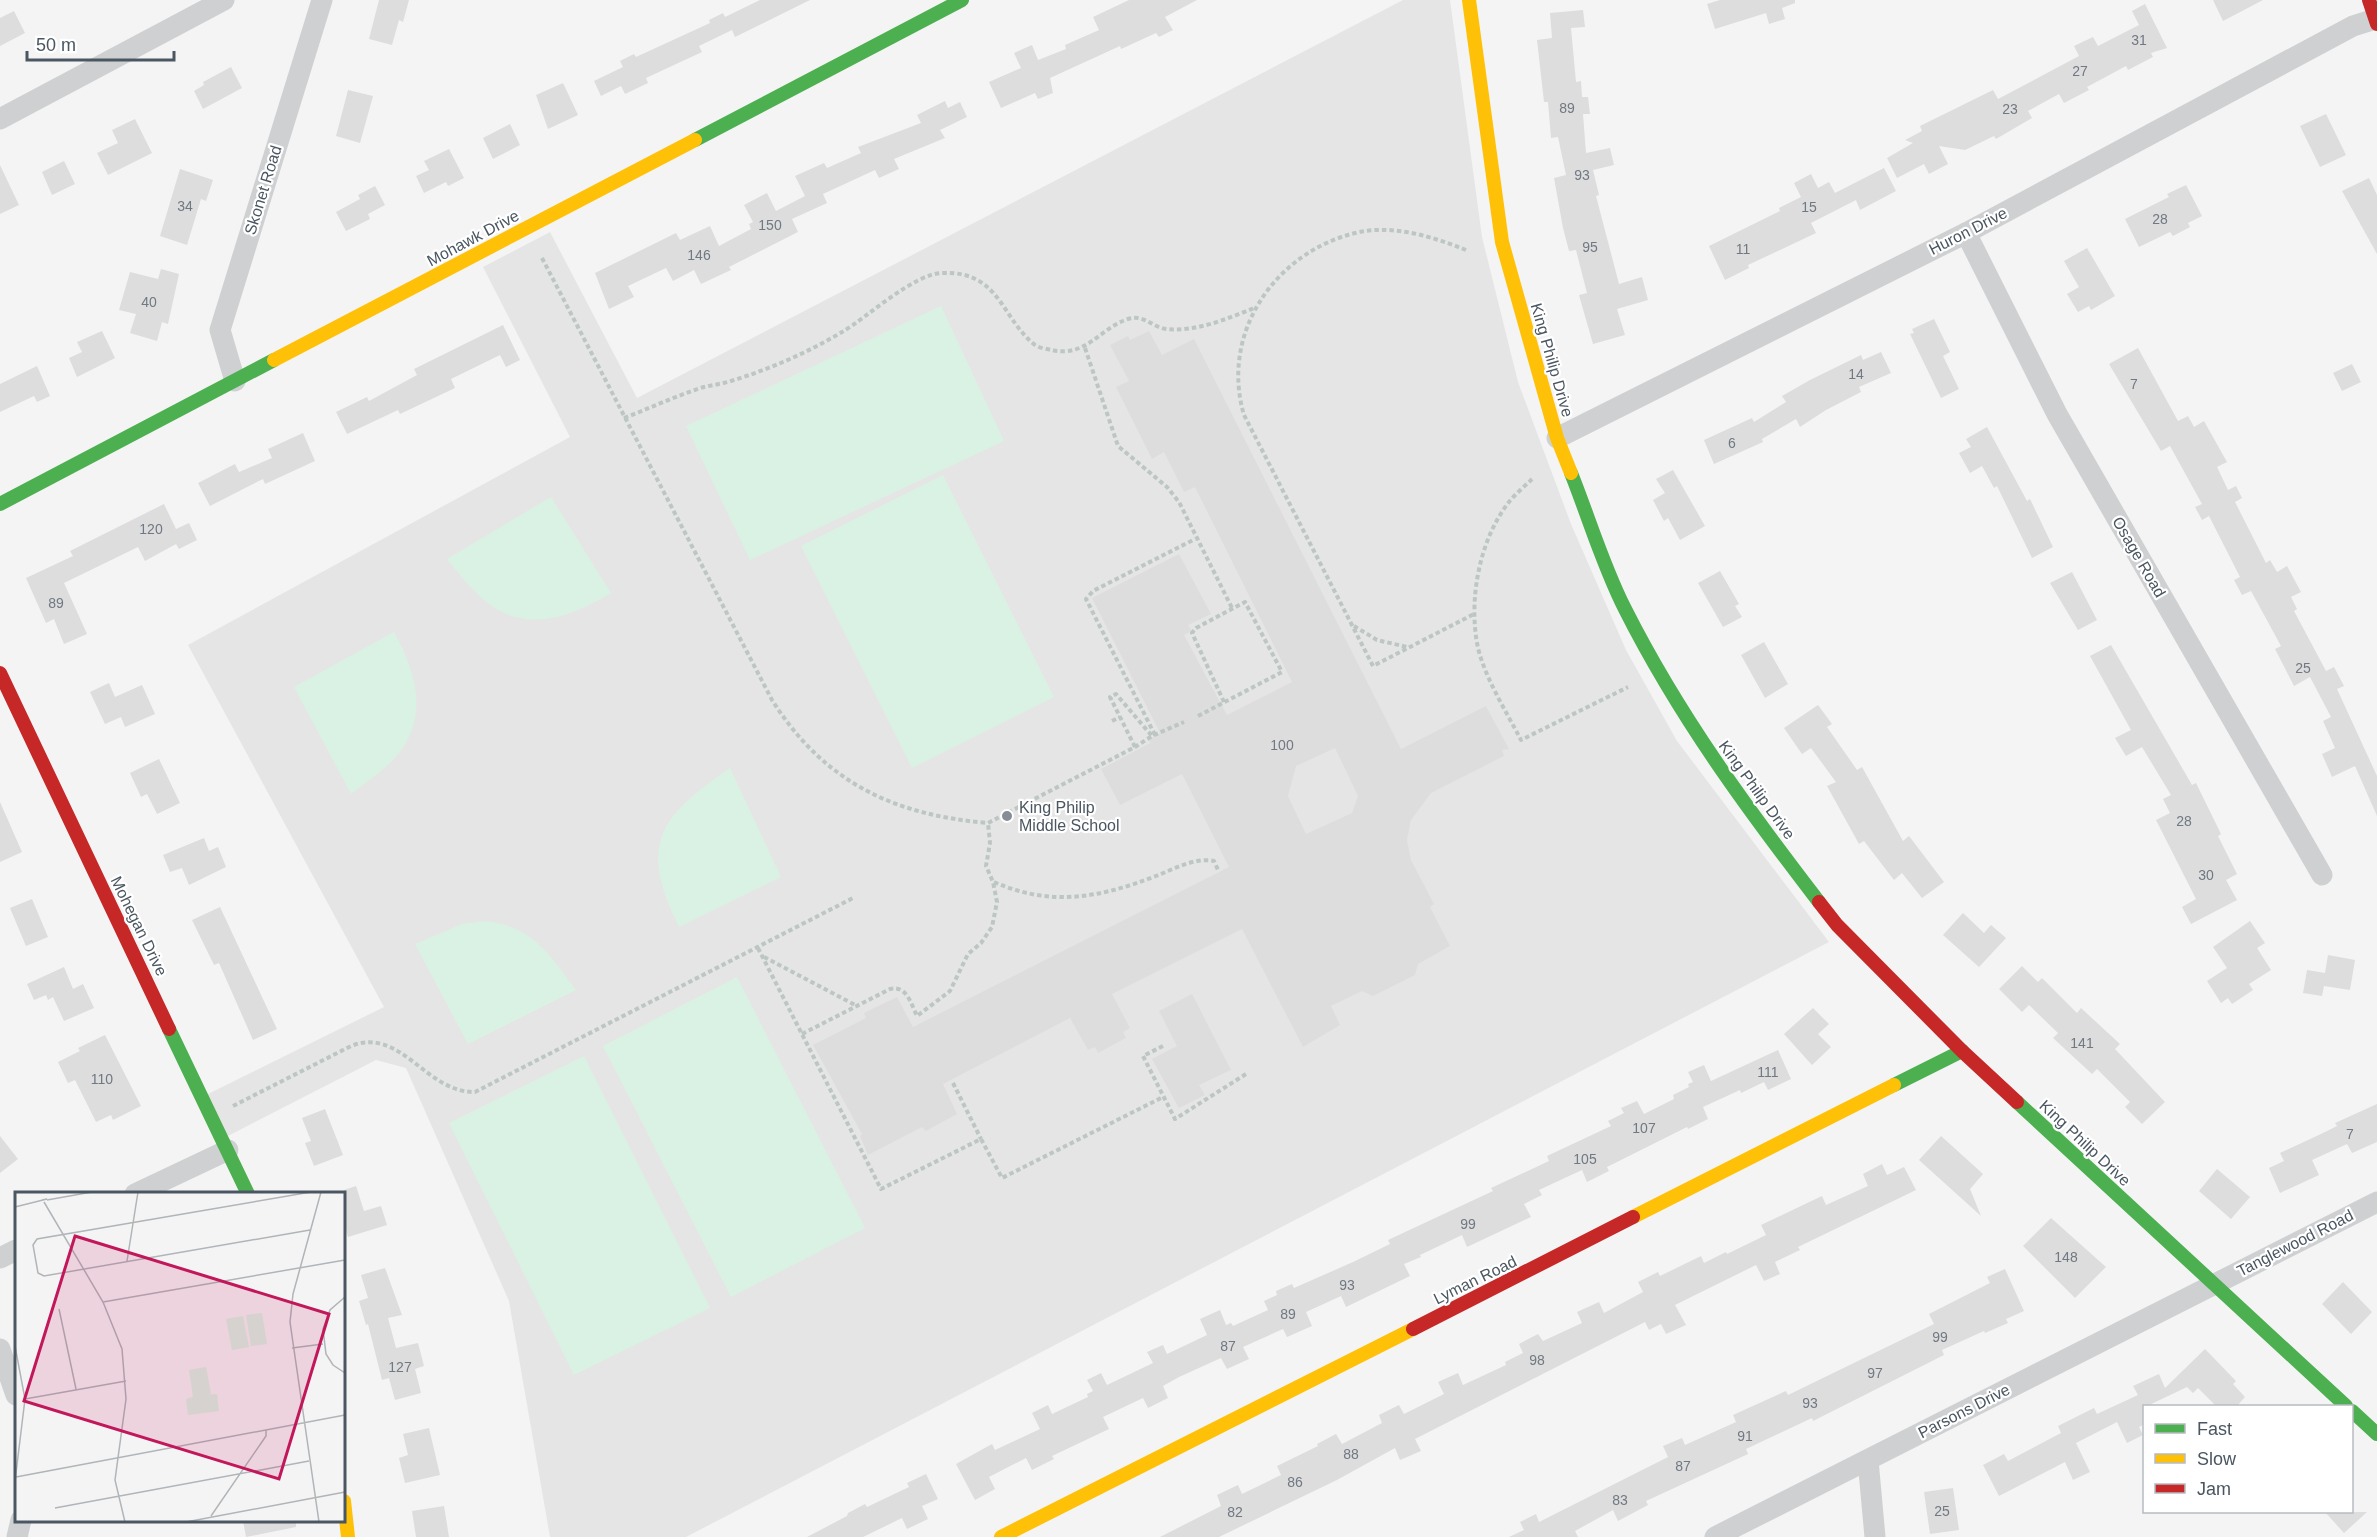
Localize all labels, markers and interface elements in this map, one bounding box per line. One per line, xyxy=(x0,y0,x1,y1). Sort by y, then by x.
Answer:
scale bar xyxy=(27,24,174,62)
house number: 31 xyxy=(2131,32,2147,48)
text: 50 m xyxy=(36,35,76,55)
house number: 27 xyxy=(2072,63,2088,79)
house number: 89 xyxy=(1559,100,1575,116)
house number: 23 xyxy=(2002,101,2018,117)
street label: Skonet Road xyxy=(241,143,285,237)
house number: 93 xyxy=(1574,167,1590,183)
house number: 34 xyxy=(177,198,193,214)
house number: 15 xyxy=(1801,199,1817,215)
street label: Huron Drive xyxy=(1926,204,2010,258)
street label: Mohawk Drive xyxy=(424,207,522,269)
house number: 28 xyxy=(2152,211,2168,227)
house number: 150 xyxy=(758,217,782,233)
house number: 95 xyxy=(1582,239,1598,255)
house number: 11 xyxy=(1736,241,1750,257)
house number: 146 xyxy=(687,247,711,263)
house number: 40 xyxy=(141,294,157,310)
street label: King Philip Drive xyxy=(1528,301,1576,419)
house number: 14 xyxy=(1848,366,1864,382)
house number: 7 xyxy=(2130,376,2138,392)
house number: 6 xyxy=(1728,435,1736,451)
street label: Osage Road xyxy=(2109,514,2169,600)
house number: 120 xyxy=(139,521,163,537)
house number: 89 xyxy=(48,595,64,611)
house number: 25 xyxy=(2295,660,2311,676)
house number: 100 xyxy=(1270,737,1294,753)
street label: King Philip Drive xyxy=(1716,738,1798,843)
place label: King Philip Middle School xyxy=(1019,799,1120,834)
marker: King Philip Middle School xyxy=(1000,809,1014,823)
house number: 28 xyxy=(2176,813,2192,829)
house number: 30 xyxy=(2198,867,2214,883)
street label: Mohegan Drive xyxy=(108,874,170,979)
house number: 141 xyxy=(2070,1035,2094,1051)
house number: 111 xyxy=(1757,1064,1779,1080)
house number: 110 xyxy=(91,1071,113,1087)
street label: King Philip Drive xyxy=(2036,1097,2134,1189)
house number: 107 xyxy=(1632,1120,1656,1136)
house number: 7 xyxy=(2346,1126,2354,1142)
house number: 105 xyxy=(1573,1151,1597,1167)
inset map xyxy=(15,1192,345,1522)
street label: Tanglewood Road xyxy=(2234,1206,2356,1280)
house number: 99 xyxy=(1460,1216,1476,1232)
house number: 148 xyxy=(2054,1249,2078,1265)
street label: Lyman Road xyxy=(1431,1253,1519,1307)
house number: 93 xyxy=(1339,1277,1355,1293)
house number: 89 xyxy=(1280,1306,1296,1322)
house number: 99 xyxy=(1932,1329,1948,1345)
house number: 87 xyxy=(1220,1338,1236,1354)
house number: 98 xyxy=(1529,1352,1545,1368)
house number: 127 xyxy=(388,1359,412,1375)
house number: 97 xyxy=(1867,1365,1883,1381)
street label: Parsons Drive xyxy=(1915,1381,2013,1441)
house number: 93 xyxy=(1802,1395,1818,1411)
legend xyxy=(2143,1405,2353,1513)
text: Fast xyxy=(2197,1419,2232,1439)
house number: 91 xyxy=(1737,1428,1753,1444)
house number: 88 xyxy=(1343,1446,1359,1462)
text: Slow xyxy=(2197,1449,2237,1469)
house number: 87 xyxy=(1675,1458,1691,1474)
house number: 86 xyxy=(1287,1474,1303,1490)
text: Jam xyxy=(2197,1479,2231,1499)
house number: 83 xyxy=(1612,1492,1628,1508)
house number: 25 xyxy=(1934,1503,1950,1519)
house number: 82 xyxy=(1227,1504,1243,1520)

